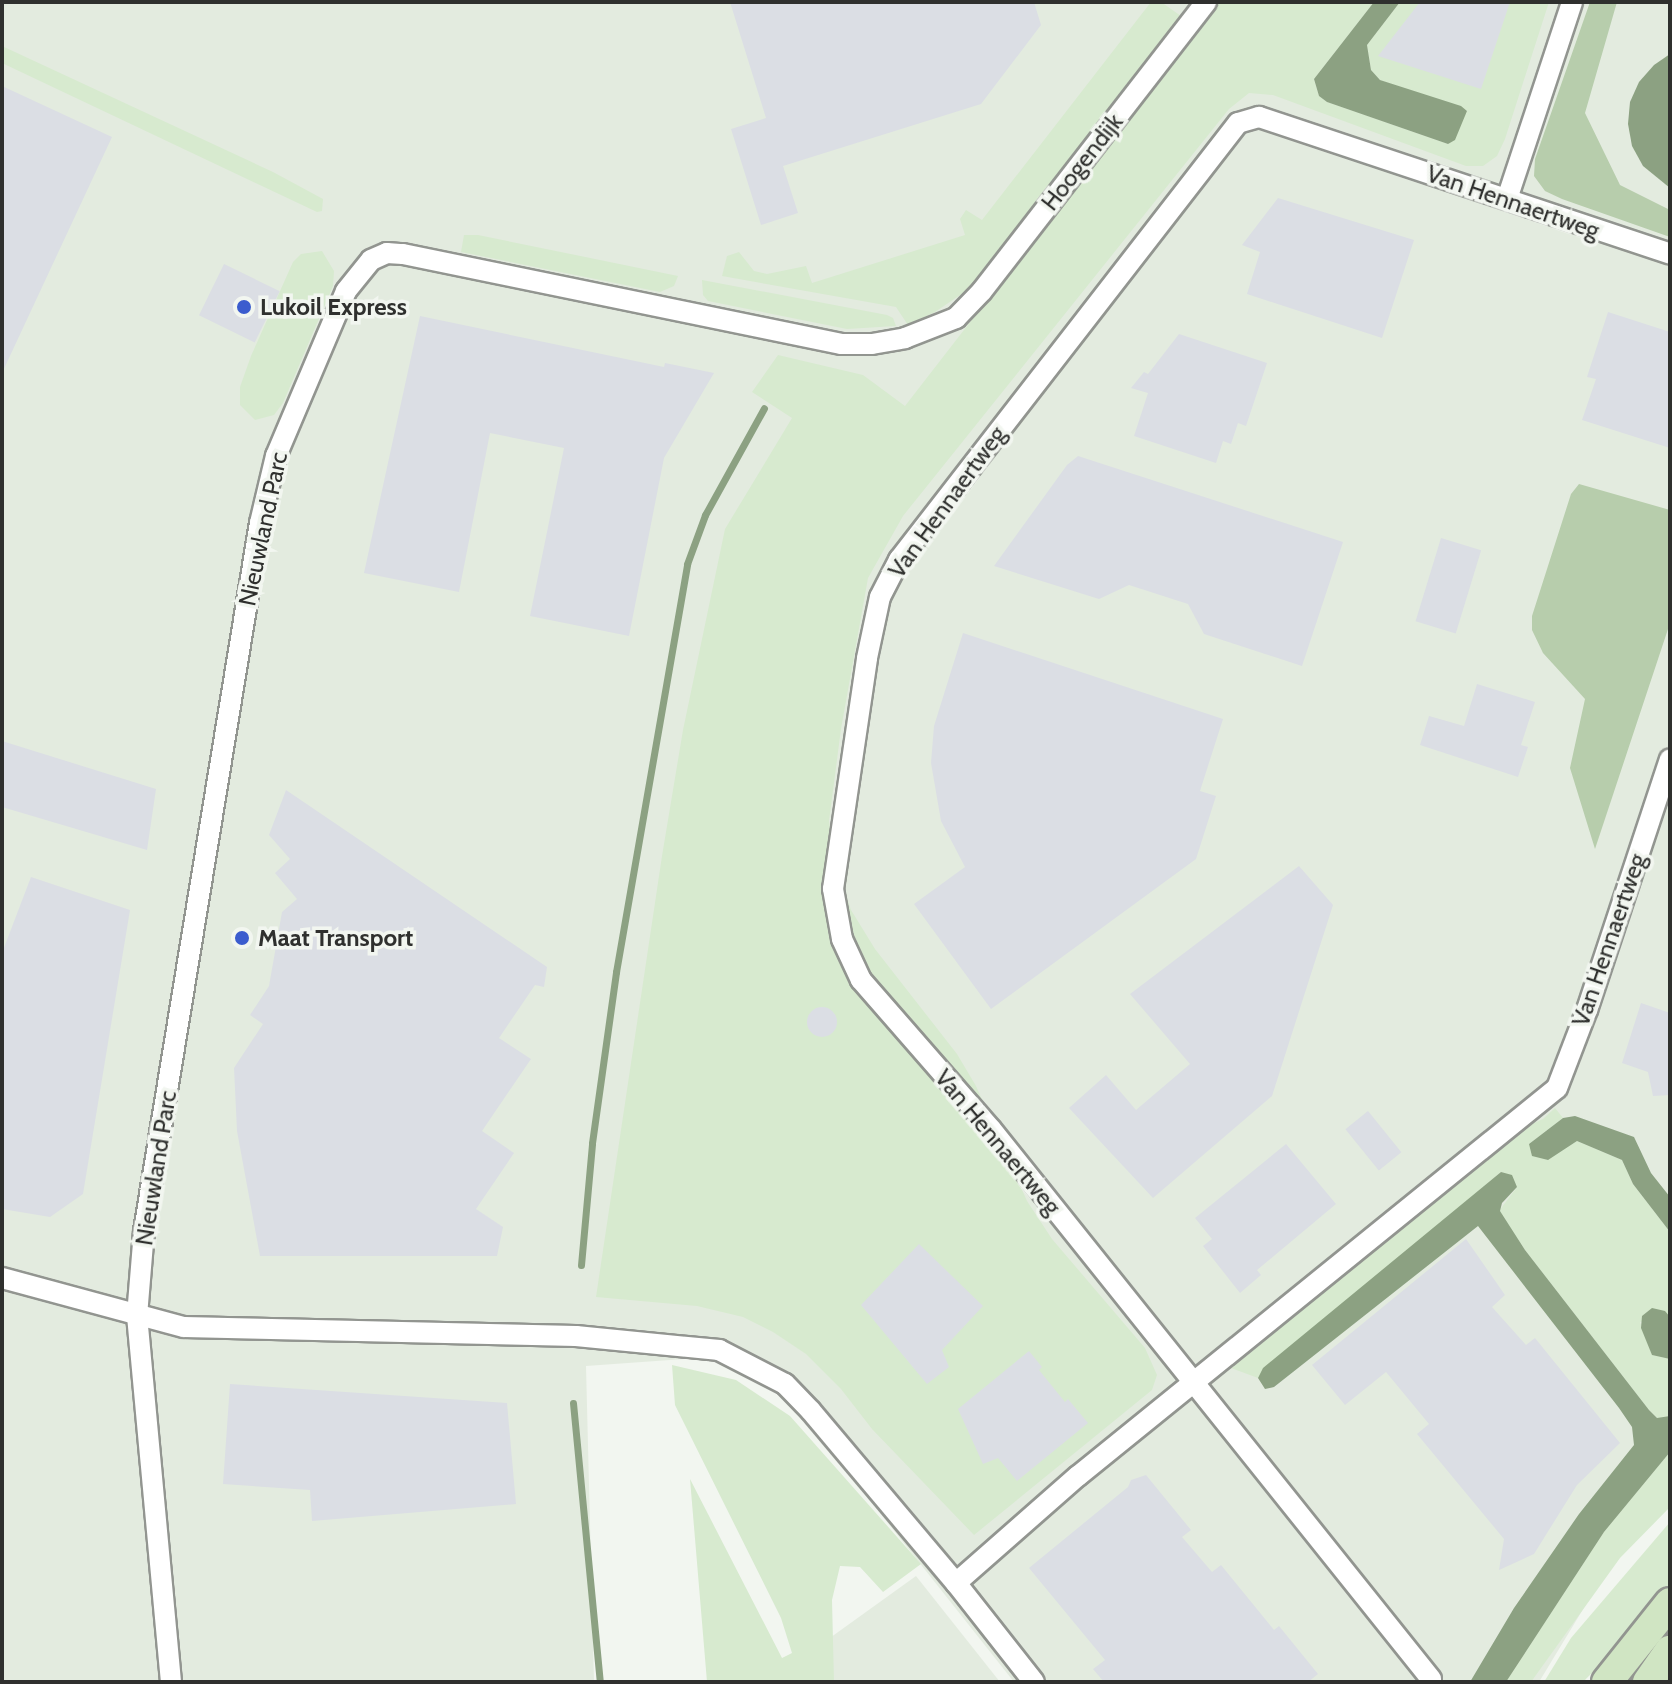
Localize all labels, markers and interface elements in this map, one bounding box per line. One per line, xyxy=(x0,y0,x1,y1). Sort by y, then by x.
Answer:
street label: Hoogendijk xyxy=(1035,108,1129,216)
street label: Van Hennaertweg xyxy=(1423,159,1603,245)
place label: Lukoil Express xyxy=(260,293,407,321)
marker: Lukoil Express xyxy=(235,298,253,316)
street label: Van Hennaertweg xyxy=(882,420,1012,584)
street label: Nieuwland Parc xyxy=(233,449,293,609)
street label: Van Hennaertweg xyxy=(1566,850,1652,1030)
place label: Maat Transport xyxy=(258,924,413,952)
marker: Maat Transport xyxy=(233,929,251,947)
street label: Van Hennaertweg xyxy=(929,1064,1067,1220)
street label: Nieuwland Parc xyxy=(130,1088,182,1248)

